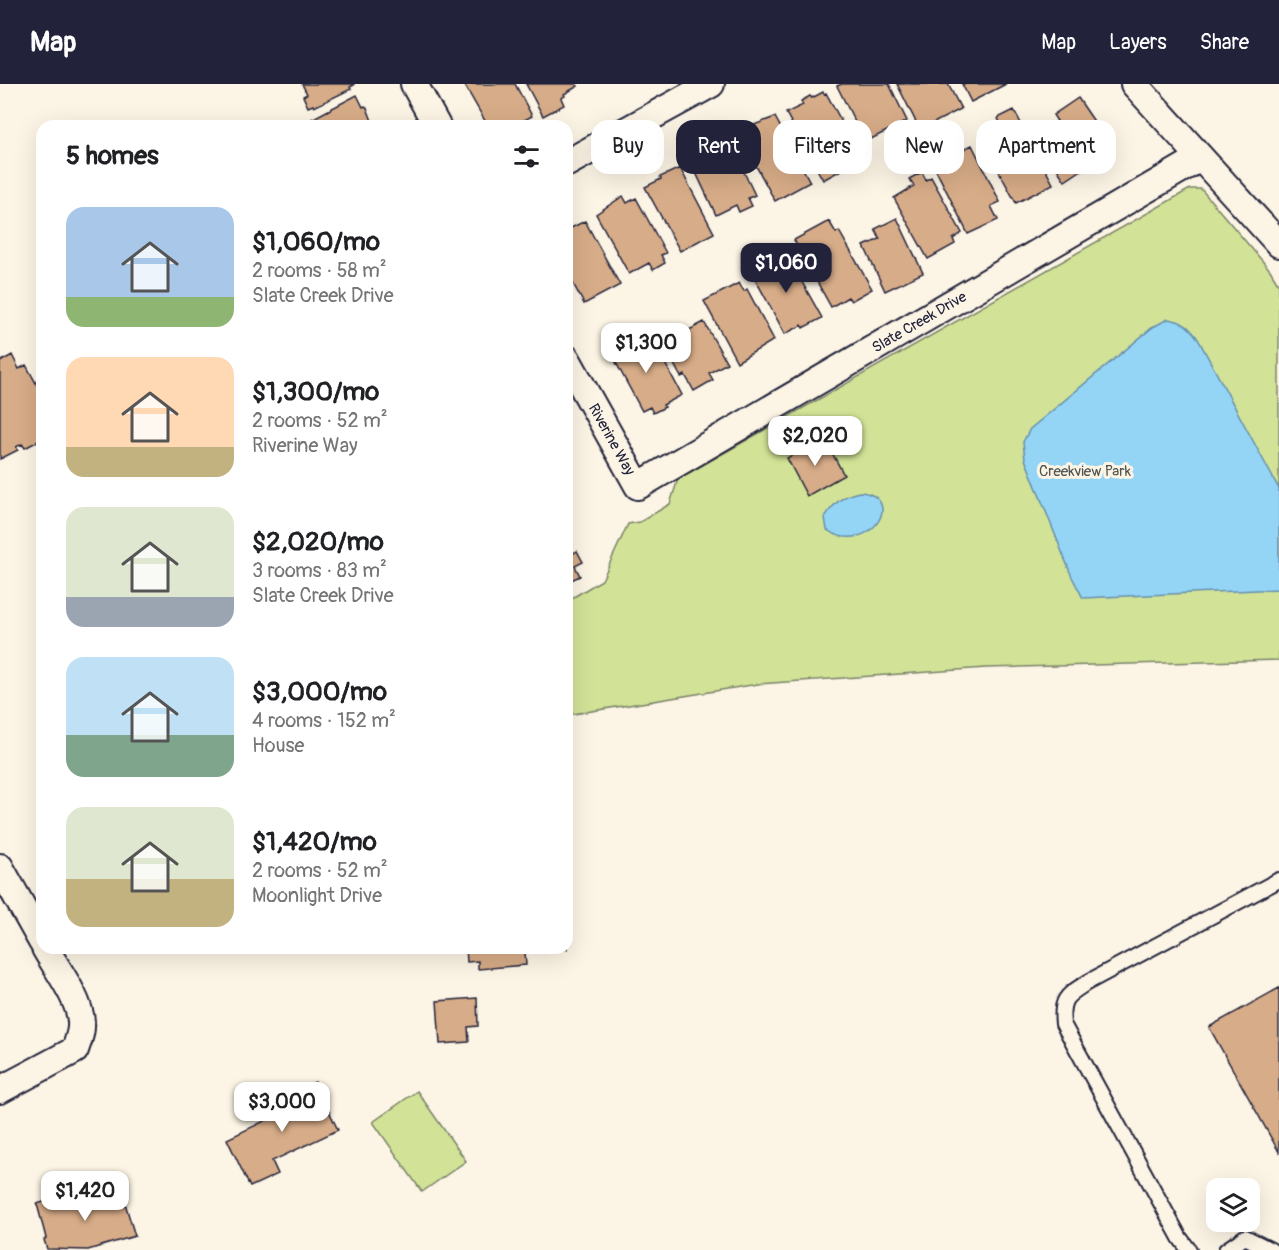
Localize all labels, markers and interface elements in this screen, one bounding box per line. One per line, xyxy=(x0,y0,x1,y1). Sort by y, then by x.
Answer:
text: Map xyxy=(30,25,76,60)
text: Map xyxy=(1041,29,1076,56)
text: Layers xyxy=(1109,29,1167,56)
text: Share xyxy=(1200,29,1249,56)
chip: Buy xyxy=(591,120,664,174)
chip: Rent xyxy=(676,120,761,174)
chip: Filters xyxy=(773,120,872,174)
chip: New xyxy=(884,120,964,174)
chip: Apartment xyxy=(976,120,1116,174)
text: 5 homes xyxy=(66,140,159,172)
icon: filters xyxy=(510,140,543,173)
text: $1,060/mo xyxy=(252,226,380,258)
icon: home xyxy=(114,231,186,303)
pin: $1,060 xyxy=(737,243,835,294)
text: $1,060 xyxy=(755,250,817,275)
text: 2 rooms · 58 m² xyxy=(252,258,387,283)
text: Slate Creek Drive xyxy=(252,283,394,308)
street label: Slate Creek Drive xyxy=(868,287,970,357)
pin: $1,300 xyxy=(597,323,695,374)
text: $1,300 xyxy=(615,330,677,355)
text: $1,300/mo xyxy=(252,376,379,408)
icon: home xyxy=(114,381,186,453)
street label: Riverine Way xyxy=(584,400,640,479)
text: 2 rooms · 52 m² xyxy=(252,408,388,433)
pin: $2,020 xyxy=(766,416,864,467)
text: $2,020 xyxy=(782,423,848,448)
text: Riverine Way xyxy=(252,433,358,458)
park label: Creekview Park xyxy=(1039,462,1132,481)
text: $2,020/mo xyxy=(252,526,384,558)
icon: home xyxy=(114,531,186,603)
text: 3 rooms · 83 m² xyxy=(252,558,387,583)
text: Slate Creek Drive xyxy=(252,583,394,608)
text: $3,000/mo xyxy=(252,676,387,708)
icon: home xyxy=(114,681,186,753)
text: 4 rooms · 152 m² xyxy=(252,708,396,733)
text: House xyxy=(252,733,304,758)
text: $1,420/mo xyxy=(252,826,377,858)
icon: home xyxy=(114,831,186,903)
text: 2 rooms · 52 m² xyxy=(252,858,388,883)
text: Moonlight Drive xyxy=(252,883,382,908)
pin: $3,000 xyxy=(233,1082,331,1133)
text: $3,000 xyxy=(248,1089,316,1114)
pin: $1,420 xyxy=(36,1171,134,1222)
text: $1,420 xyxy=(55,1178,115,1203)
map controls xyxy=(1206,1178,1260,1232)
button: layers xyxy=(1206,1178,1260,1232)

